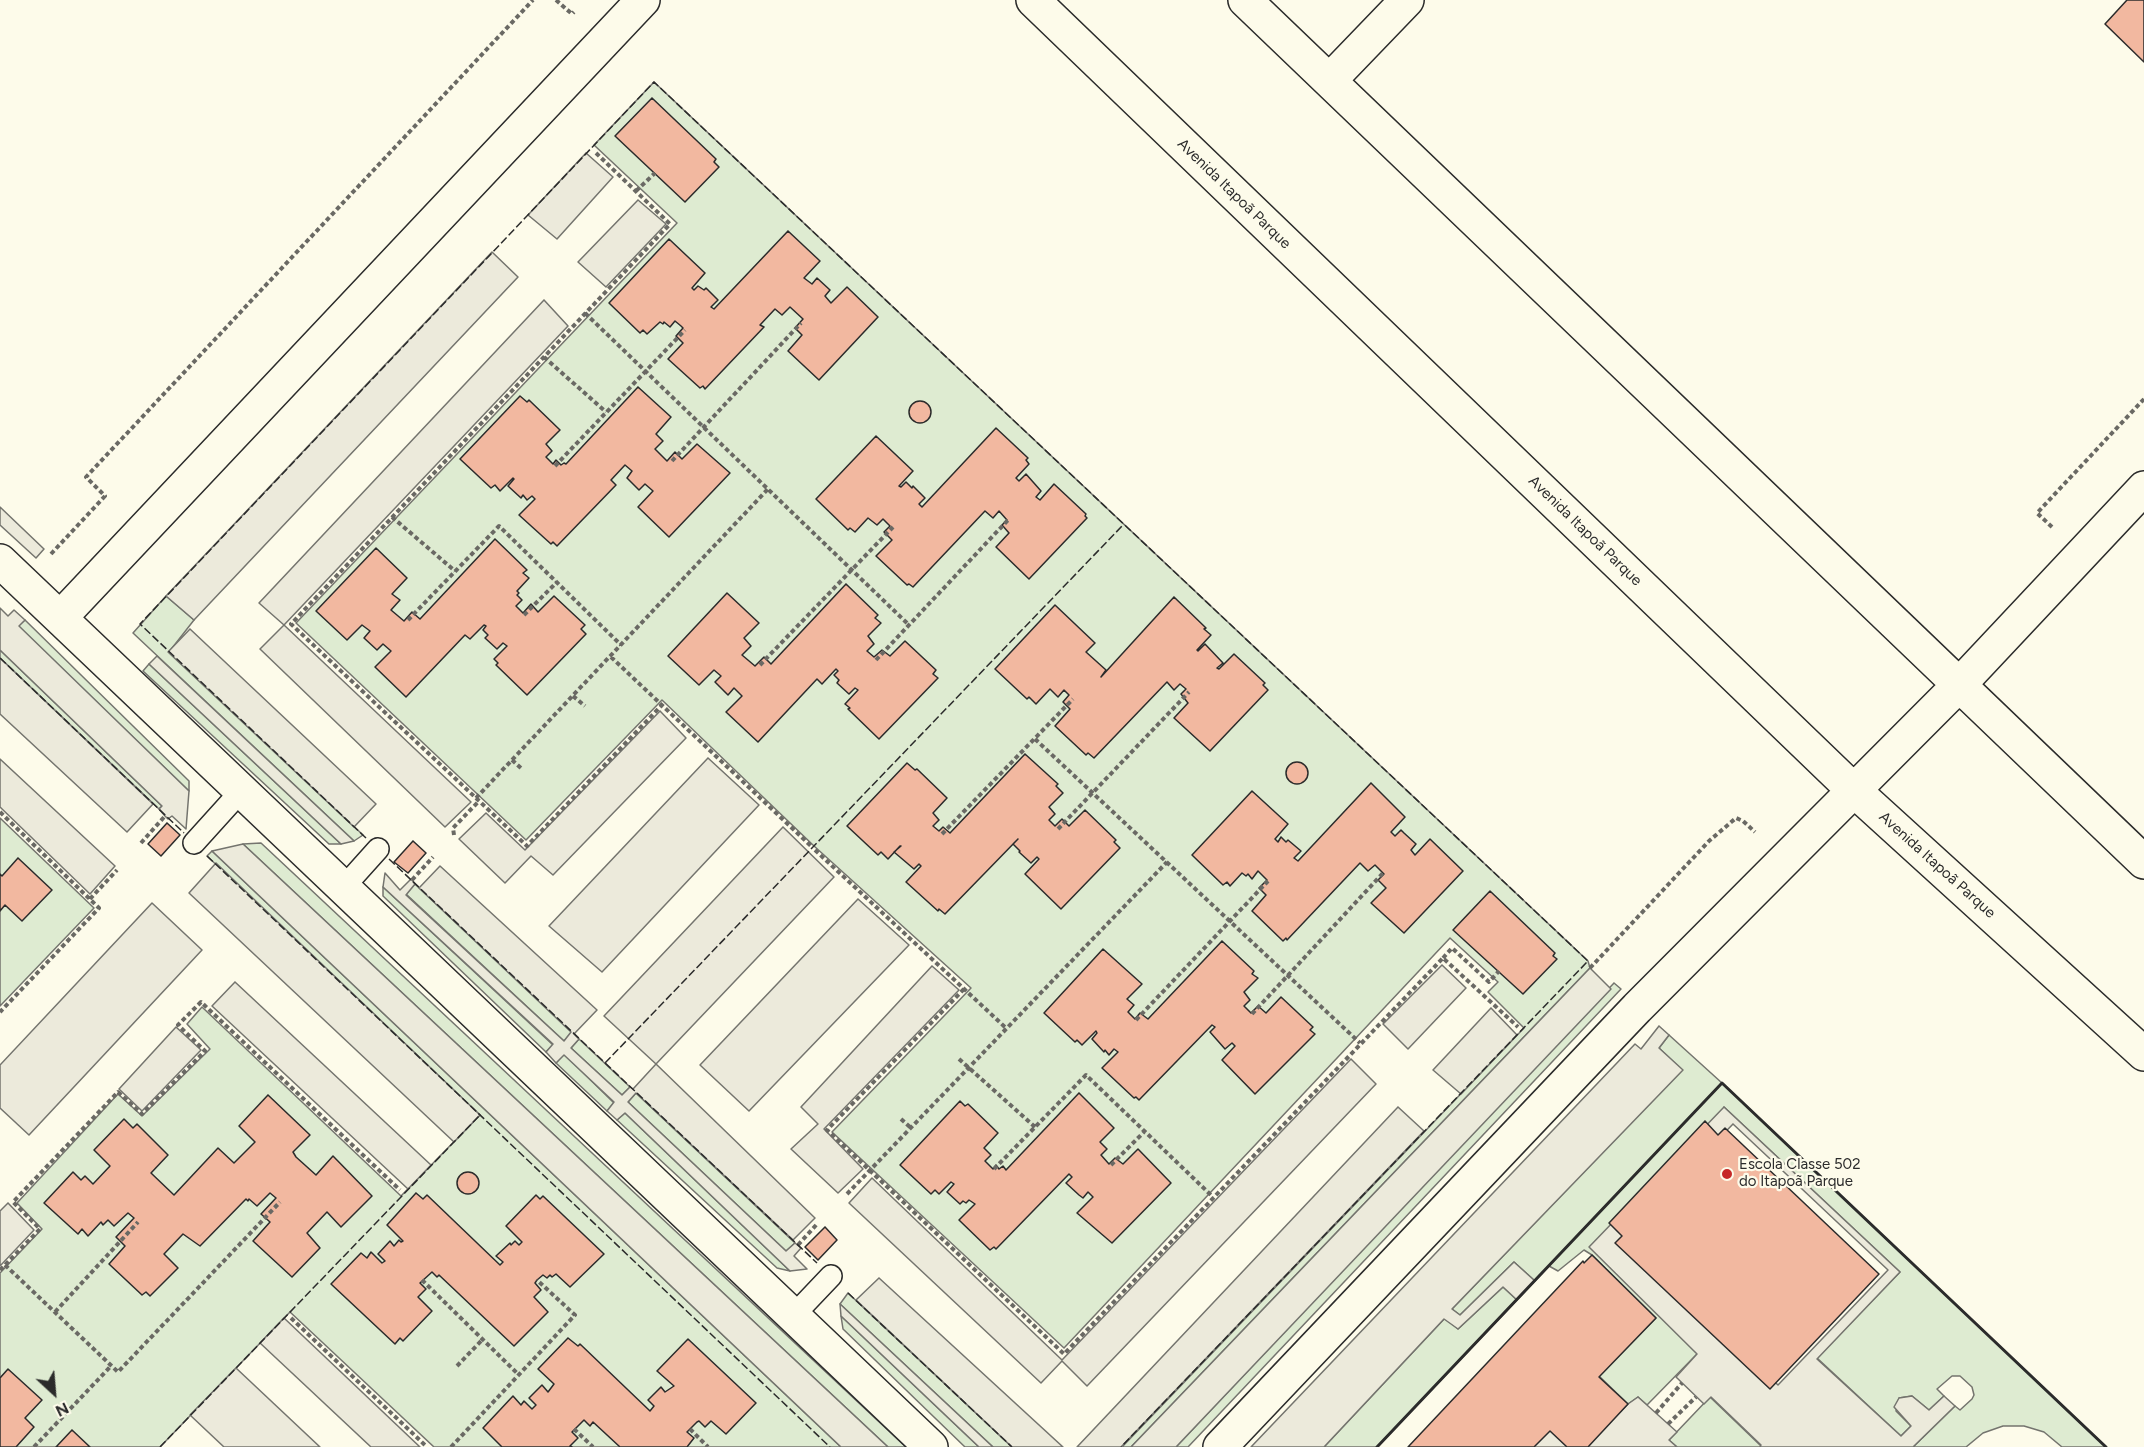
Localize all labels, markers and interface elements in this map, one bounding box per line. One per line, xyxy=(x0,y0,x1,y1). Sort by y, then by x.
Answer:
street label: Avenida Itapoã Parque xyxy=(1174,135,1294,253)
street label: Avenida Itapoã Parque xyxy=(1525,472,1645,590)
street label: Avenida Itapoã Parque xyxy=(1875,808,1999,922)
place label: Escola Classe 502 do Itapoã Parque xyxy=(1739,1156,1861,1191)
marker: Escola Classe 502 do Itapoã Parque xyxy=(1720,1167,1734,1181)
north arrow xyxy=(24,1363,84,1423)
text: N xyxy=(52,1398,72,1421)

